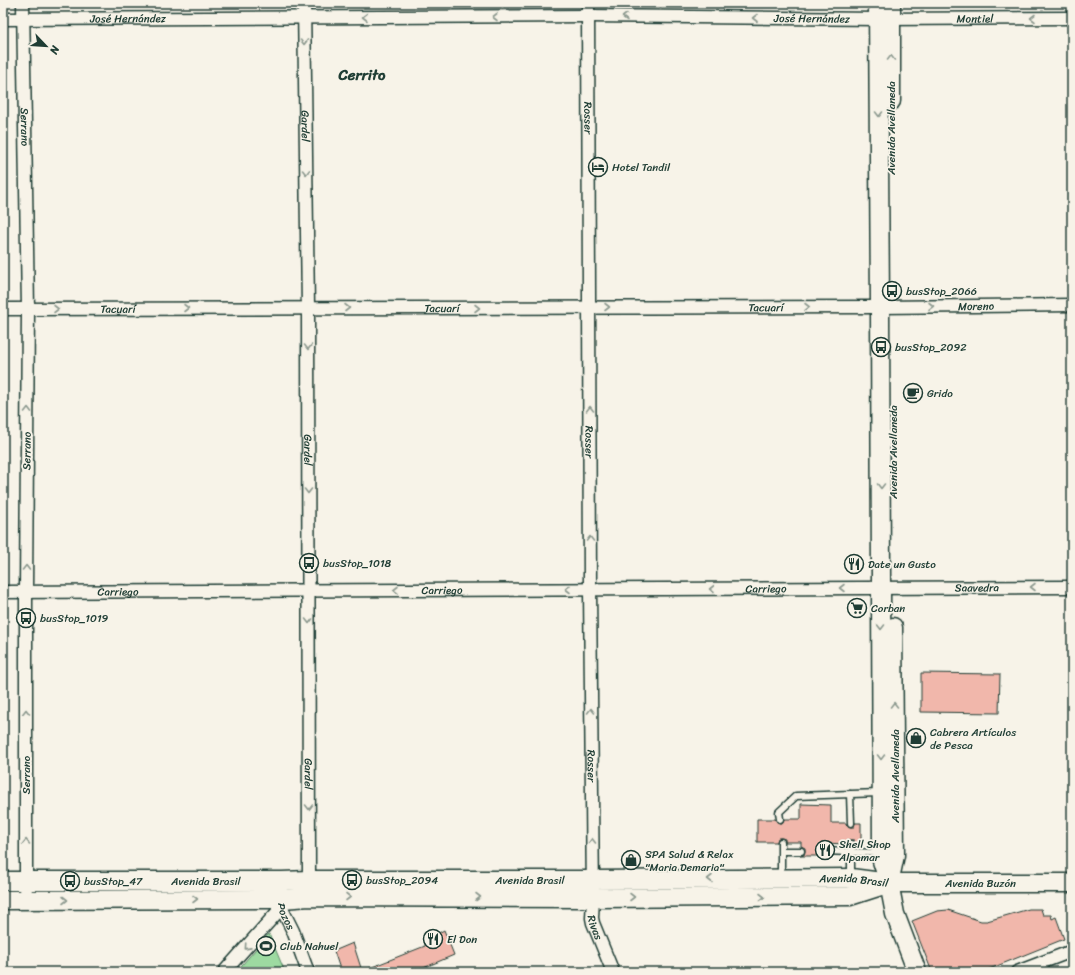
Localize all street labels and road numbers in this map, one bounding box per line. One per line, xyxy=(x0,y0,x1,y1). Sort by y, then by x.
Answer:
street label: José Hernández xyxy=(773,8,851,28)
street label: José Hernández xyxy=(89,9,167,28)
street label: Montiel xyxy=(957,9,994,28)
street label: Avenida Avellaneda xyxy=(882,81,901,176)
street label: Rosser xyxy=(579,102,598,135)
street label: Serrano xyxy=(15,108,35,147)
street label: Gardel xyxy=(296,110,315,143)
street label: Moreno xyxy=(958,296,995,316)
street label: Tacuarí xyxy=(424,298,462,318)
street label: Tacuarí xyxy=(748,298,786,317)
street label: Tacuarí xyxy=(100,299,138,318)
street label: Avenida Avellaneda xyxy=(884,405,903,500)
street label: Rosser xyxy=(580,426,599,459)
street label: Serrano xyxy=(17,431,37,470)
street label: Gardel xyxy=(299,434,318,467)
street label: Saavedra xyxy=(955,578,1000,597)
street label: Carriego xyxy=(745,579,787,598)
street label: Carriego xyxy=(421,580,463,600)
street label: Carriego xyxy=(97,582,139,601)
street label: Avenida Avellaneda xyxy=(886,729,905,824)
street label: Rosser xyxy=(582,750,601,783)
street label: Serrano xyxy=(17,755,36,794)
street label: Gardel xyxy=(299,758,318,791)
street label: Avenida Brasil xyxy=(818,868,890,892)
street label: Avenida Brasil xyxy=(494,871,566,890)
street label: Avenida Brasil xyxy=(170,872,242,891)
street label: Avenida Buzón xyxy=(944,874,1016,893)
street label: Pozos xyxy=(273,903,301,934)
street label: Rivas xyxy=(582,913,609,944)

